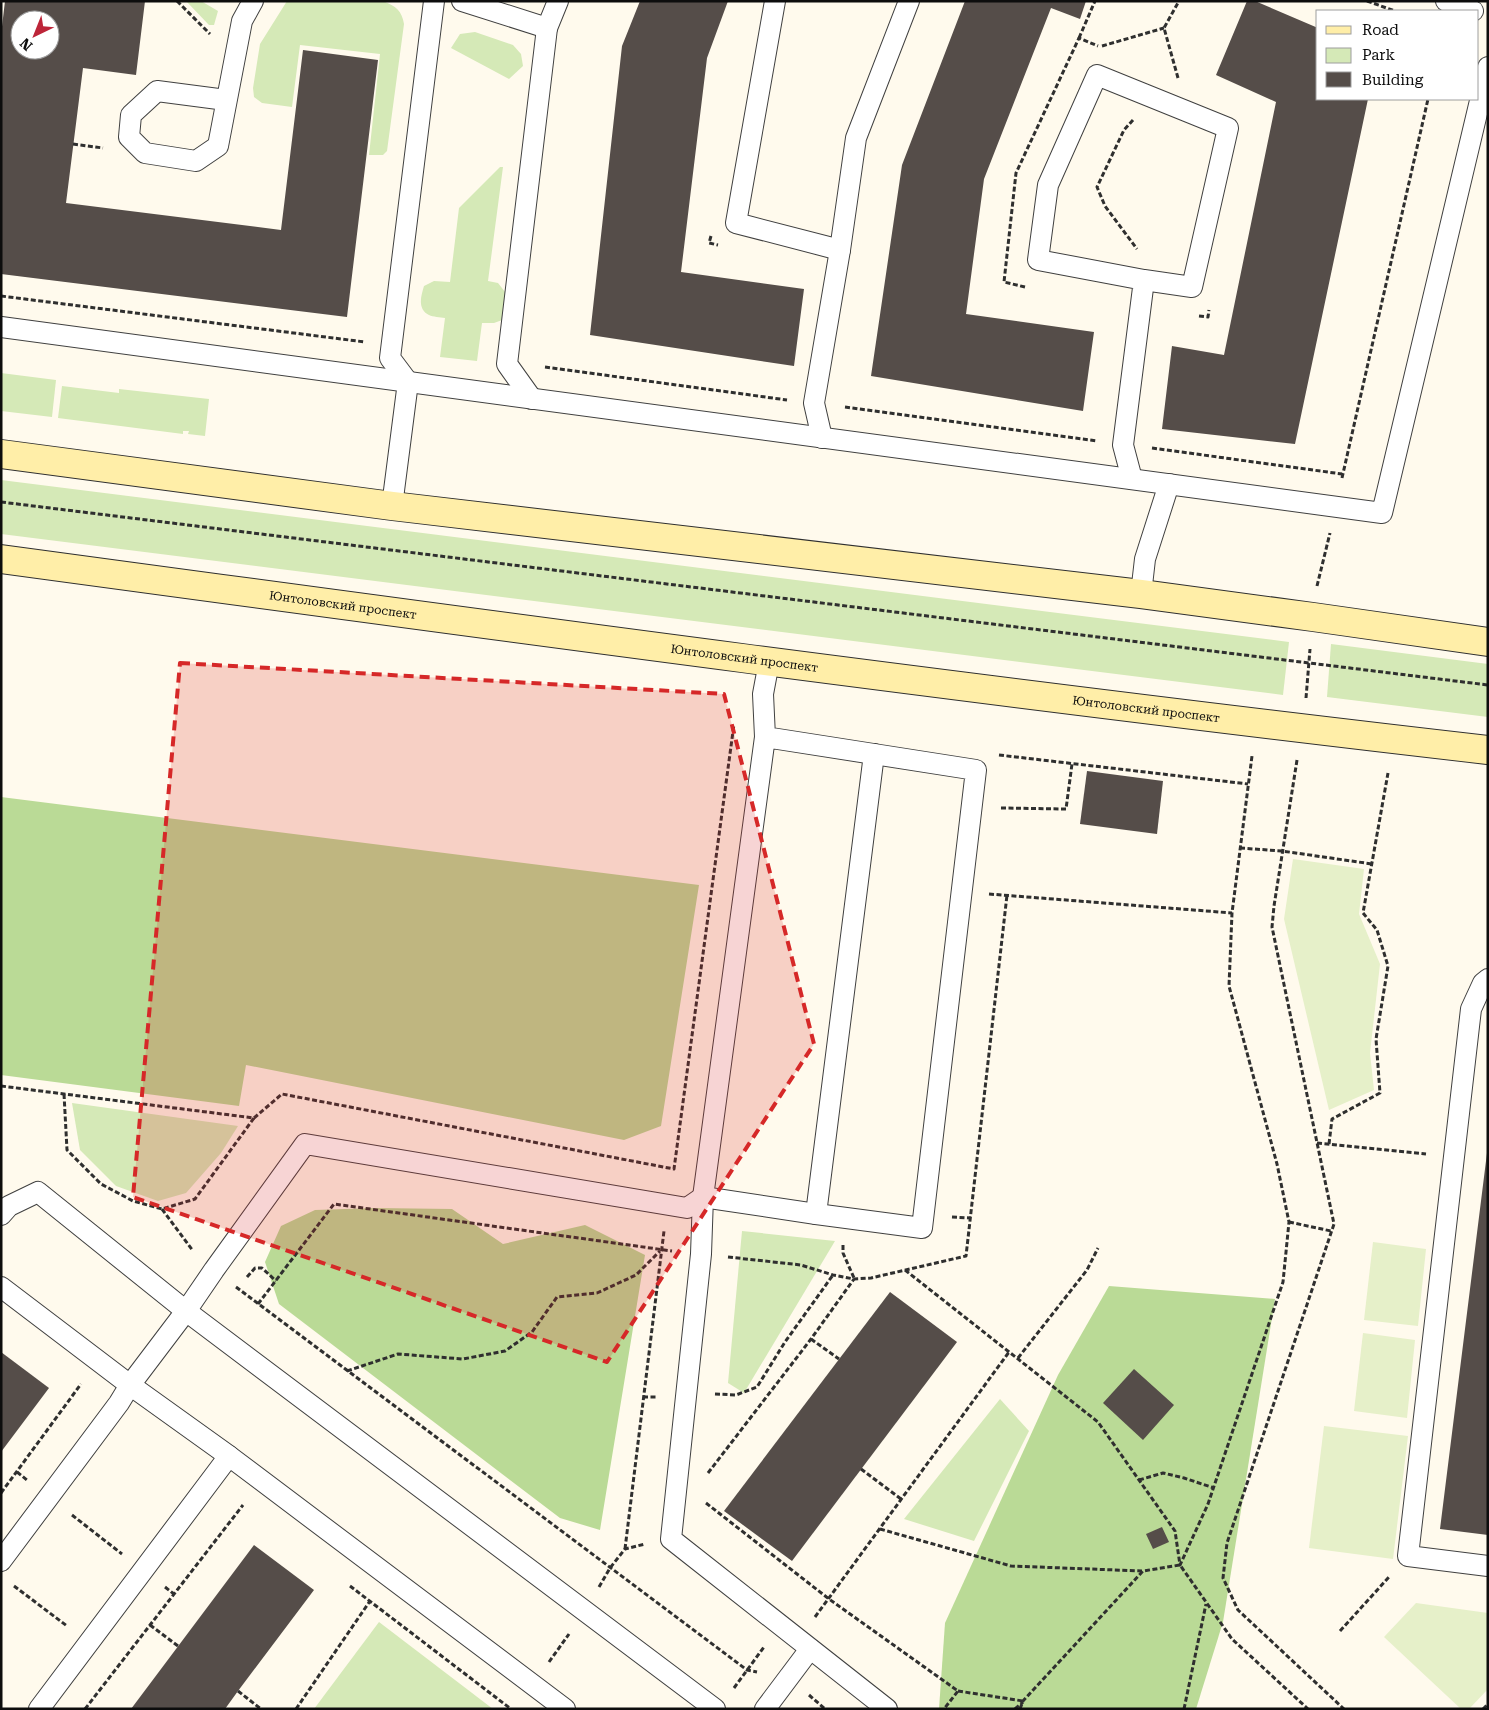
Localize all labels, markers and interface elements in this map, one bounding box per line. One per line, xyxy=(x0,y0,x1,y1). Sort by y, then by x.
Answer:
north arrow xyxy=(10,10,60,60)
legend xyxy=(1316,10,1479,100)
text: Road xyxy=(1362,21,1399,39)
text: N xyxy=(17,35,36,54)
text: Park xyxy=(1362,46,1396,64)
text: Building xyxy=(1362,71,1424,89)
street label: Юнтоловский проспект xyxy=(268,588,418,622)
street label: Юнтоловский проспект xyxy=(670,642,819,675)
street label: Юнтоловский проспект xyxy=(1072,693,1221,725)

